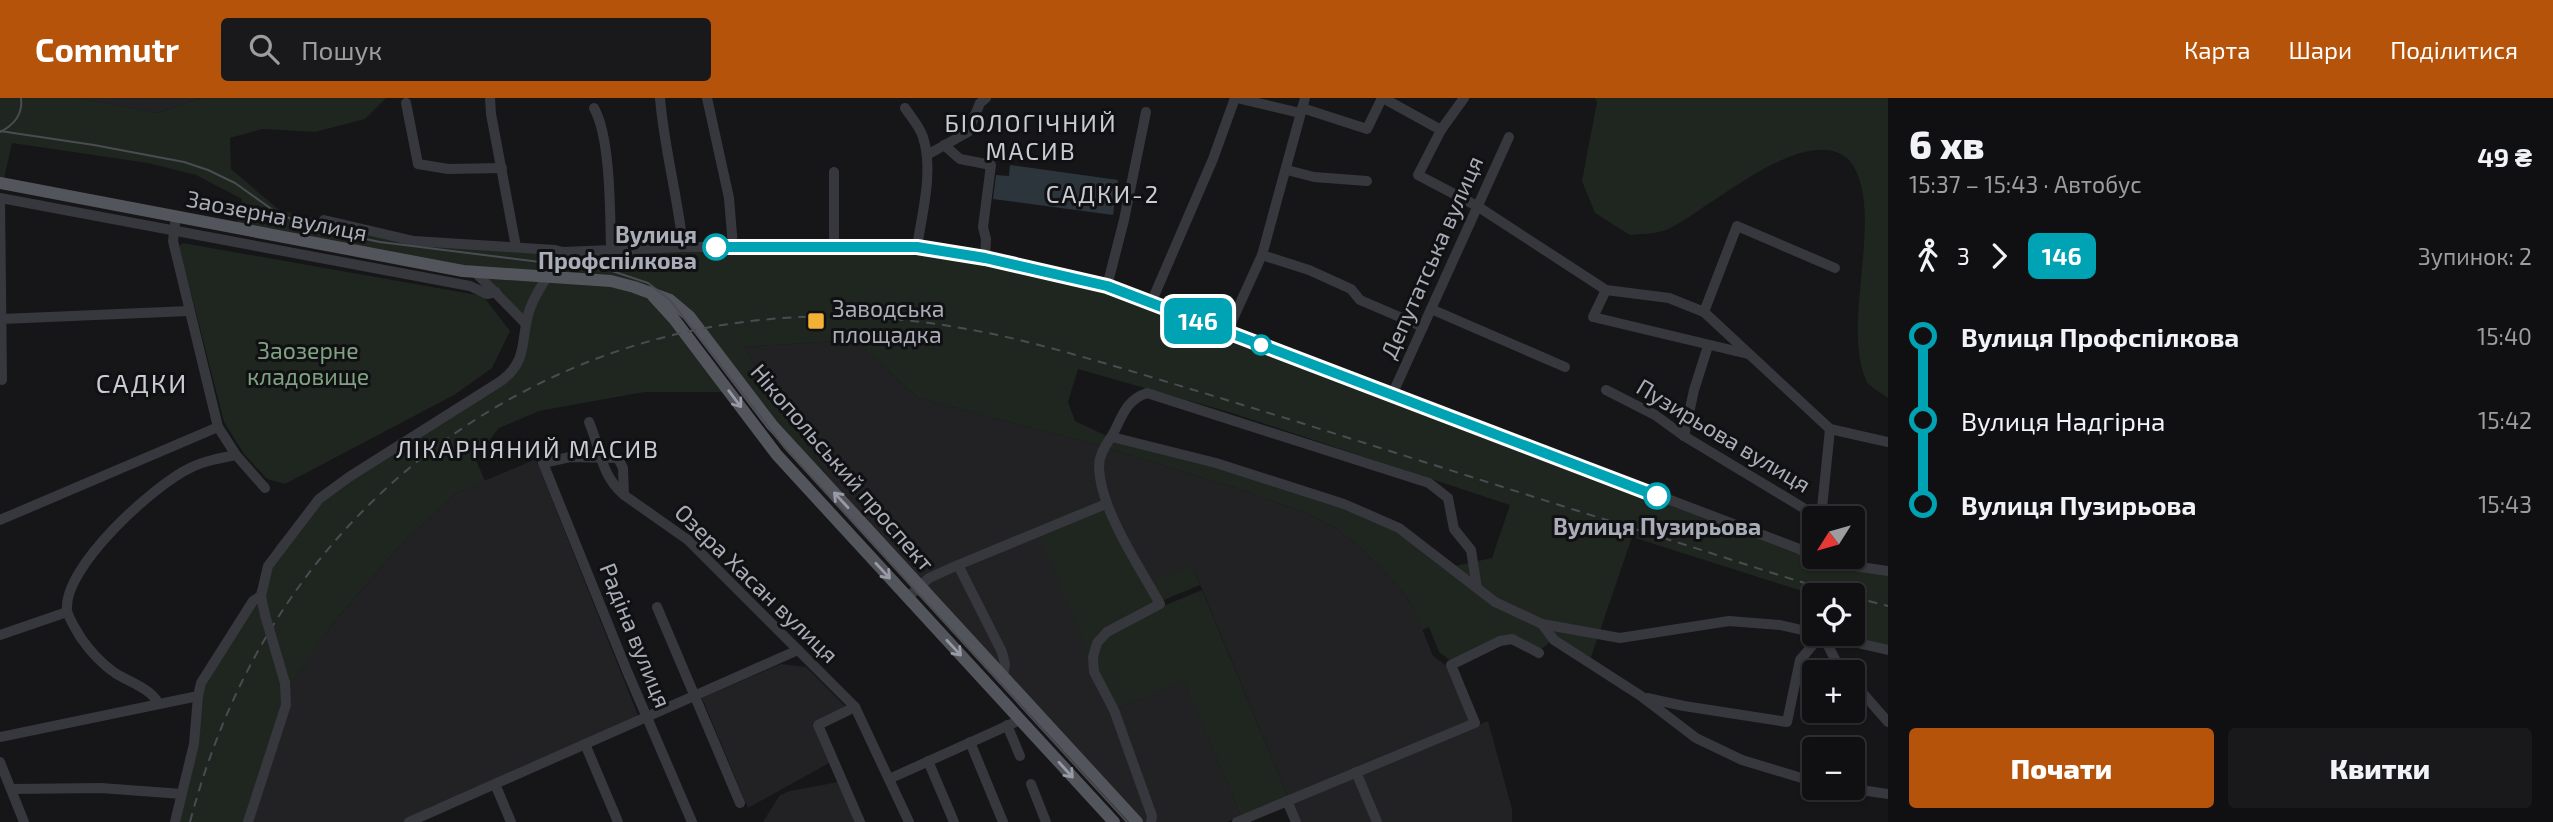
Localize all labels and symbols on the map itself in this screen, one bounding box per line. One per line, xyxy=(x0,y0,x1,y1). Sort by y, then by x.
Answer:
district label: БІОЛОГІЧНИЙ МАСИВ xyxy=(944,108,1118,165)
street label: Депутатська вулиця xyxy=(1374,151,1489,363)
district label: САДКИ-2 xyxy=(1046,179,1160,208)
street label: Заозерна вулиця xyxy=(184,184,370,247)
place label: Вулиця Профспілкова xyxy=(538,220,697,274)
marker: Вулиця Профспілкова xyxy=(703,234,729,260)
place label: Заводська площадка xyxy=(832,294,945,348)
line badge: 146 xyxy=(1158,298,1238,344)
marker: Заводська площадка xyxy=(806,311,826,331)
unlabelled marker xyxy=(1251,335,1271,355)
park label: Заозерне кладовище xyxy=(247,336,369,390)
street label: Нікопольський проспект xyxy=(745,358,941,576)
district label: САДКИ xyxy=(96,367,188,398)
street label: Пузирьова вулиця xyxy=(1631,372,1816,499)
one-way arrow xyxy=(727,389,742,407)
district label: ЛІКАРНЯНИЙ МАСИВ xyxy=(396,434,660,463)
marker: Вулиця Пузирьова xyxy=(1644,483,1670,509)
one-way arrow xyxy=(833,491,849,509)
street label: Озера Хасан вулиця xyxy=(669,498,845,669)
north arrow xyxy=(1802,506,1866,569)
place label: Вулиця Пузирьова xyxy=(1553,512,1761,540)
street label: Радіна вулиця xyxy=(593,559,678,712)
one-way arrow xyxy=(875,562,892,579)
one-way arrow xyxy=(946,639,962,657)
one-way arrow xyxy=(1058,761,1074,779)

